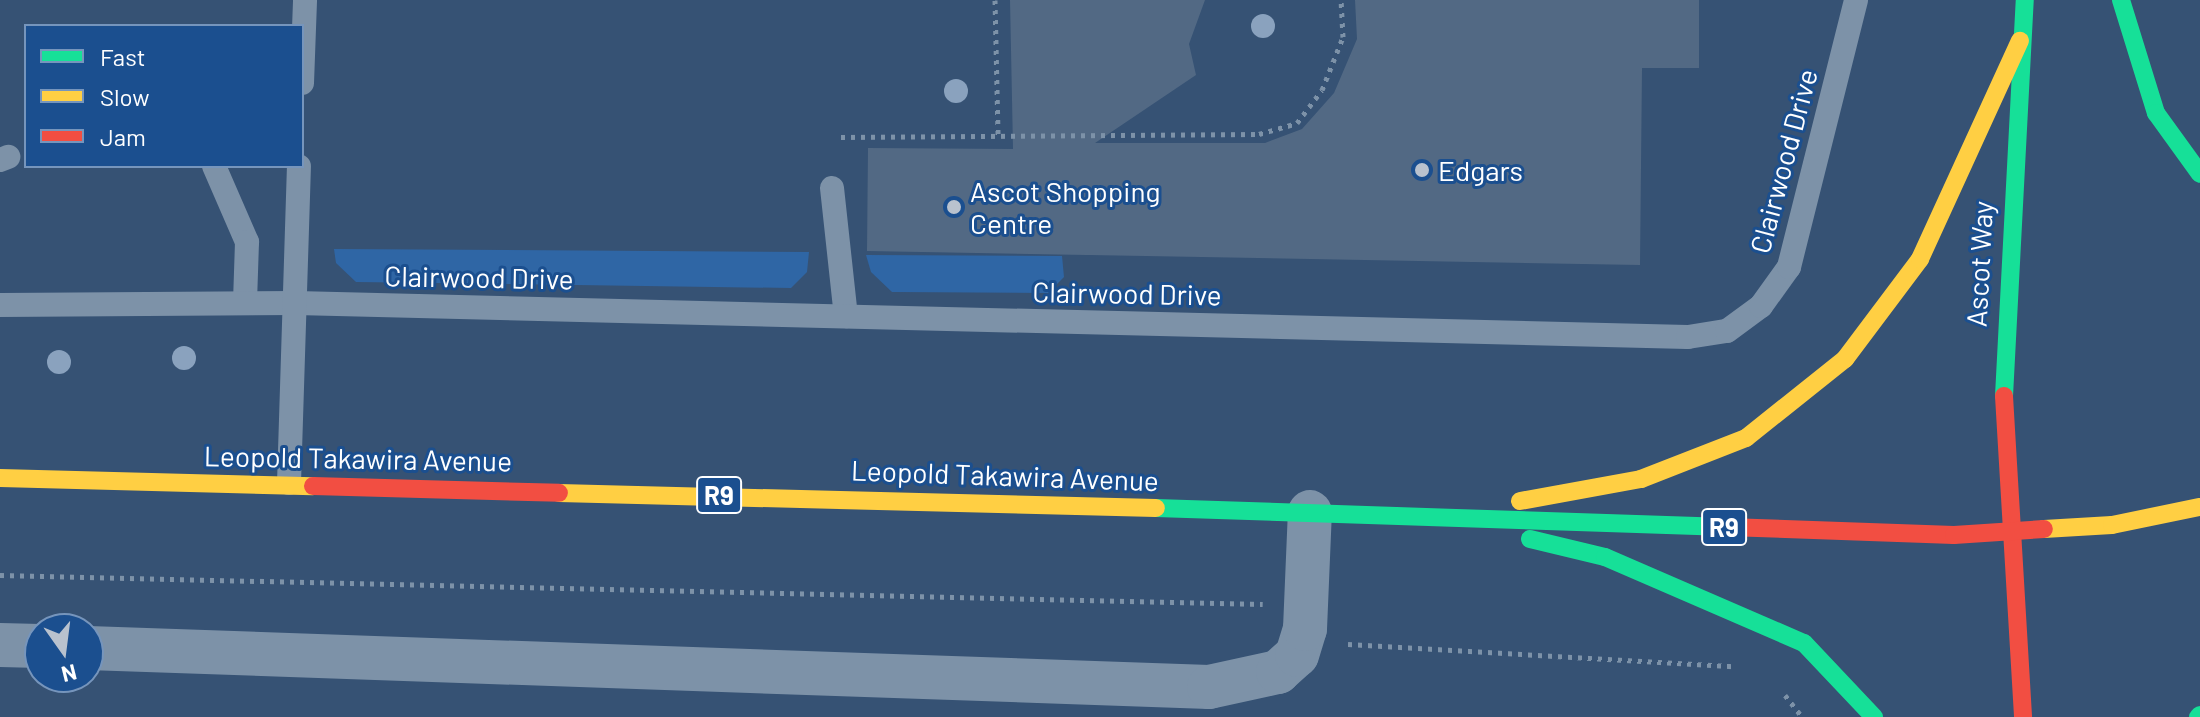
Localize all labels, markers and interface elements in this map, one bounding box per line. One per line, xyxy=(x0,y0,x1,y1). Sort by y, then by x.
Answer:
legend xyxy=(24,24,304,168)
text: Fast xyxy=(100,42,145,71)
street label: Clairwood Drive xyxy=(1742,65,1824,257)
text: Slow xyxy=(100,82,149,111)
text: Jam xyxy=(100,122,146,151)
place label: Edgars xyxy=(1438,153,1523,187)
marker: Edgars xyxy=(1413,161,1431,179)
place label: Ascot Shopping Centre xyxy=(970,174,1160,240)
marker: Ascot Shopping Centre xyxy=(945,198,963,216)
street label: Ascot Way xyxy=(1959,200,1999,328)
street label: Clairwood Drive xyxy=(384,259,574,295)
street label: Clairwood Drive xyxy=(1032,275,1222,311)
street label: Leopold Takawira Avenue xyxy=(204,439,512,477)
street label: Leopold Takawira Avenue xyxy=(850,453,1160,497)
road number: R9 xyxy=(695,473,743,517)
road number: R9 xyxy=(1700,505,1748,549)
north arrow xyxy=(24,613,104,693)
text: N xyxy=(59,660,80,689)

